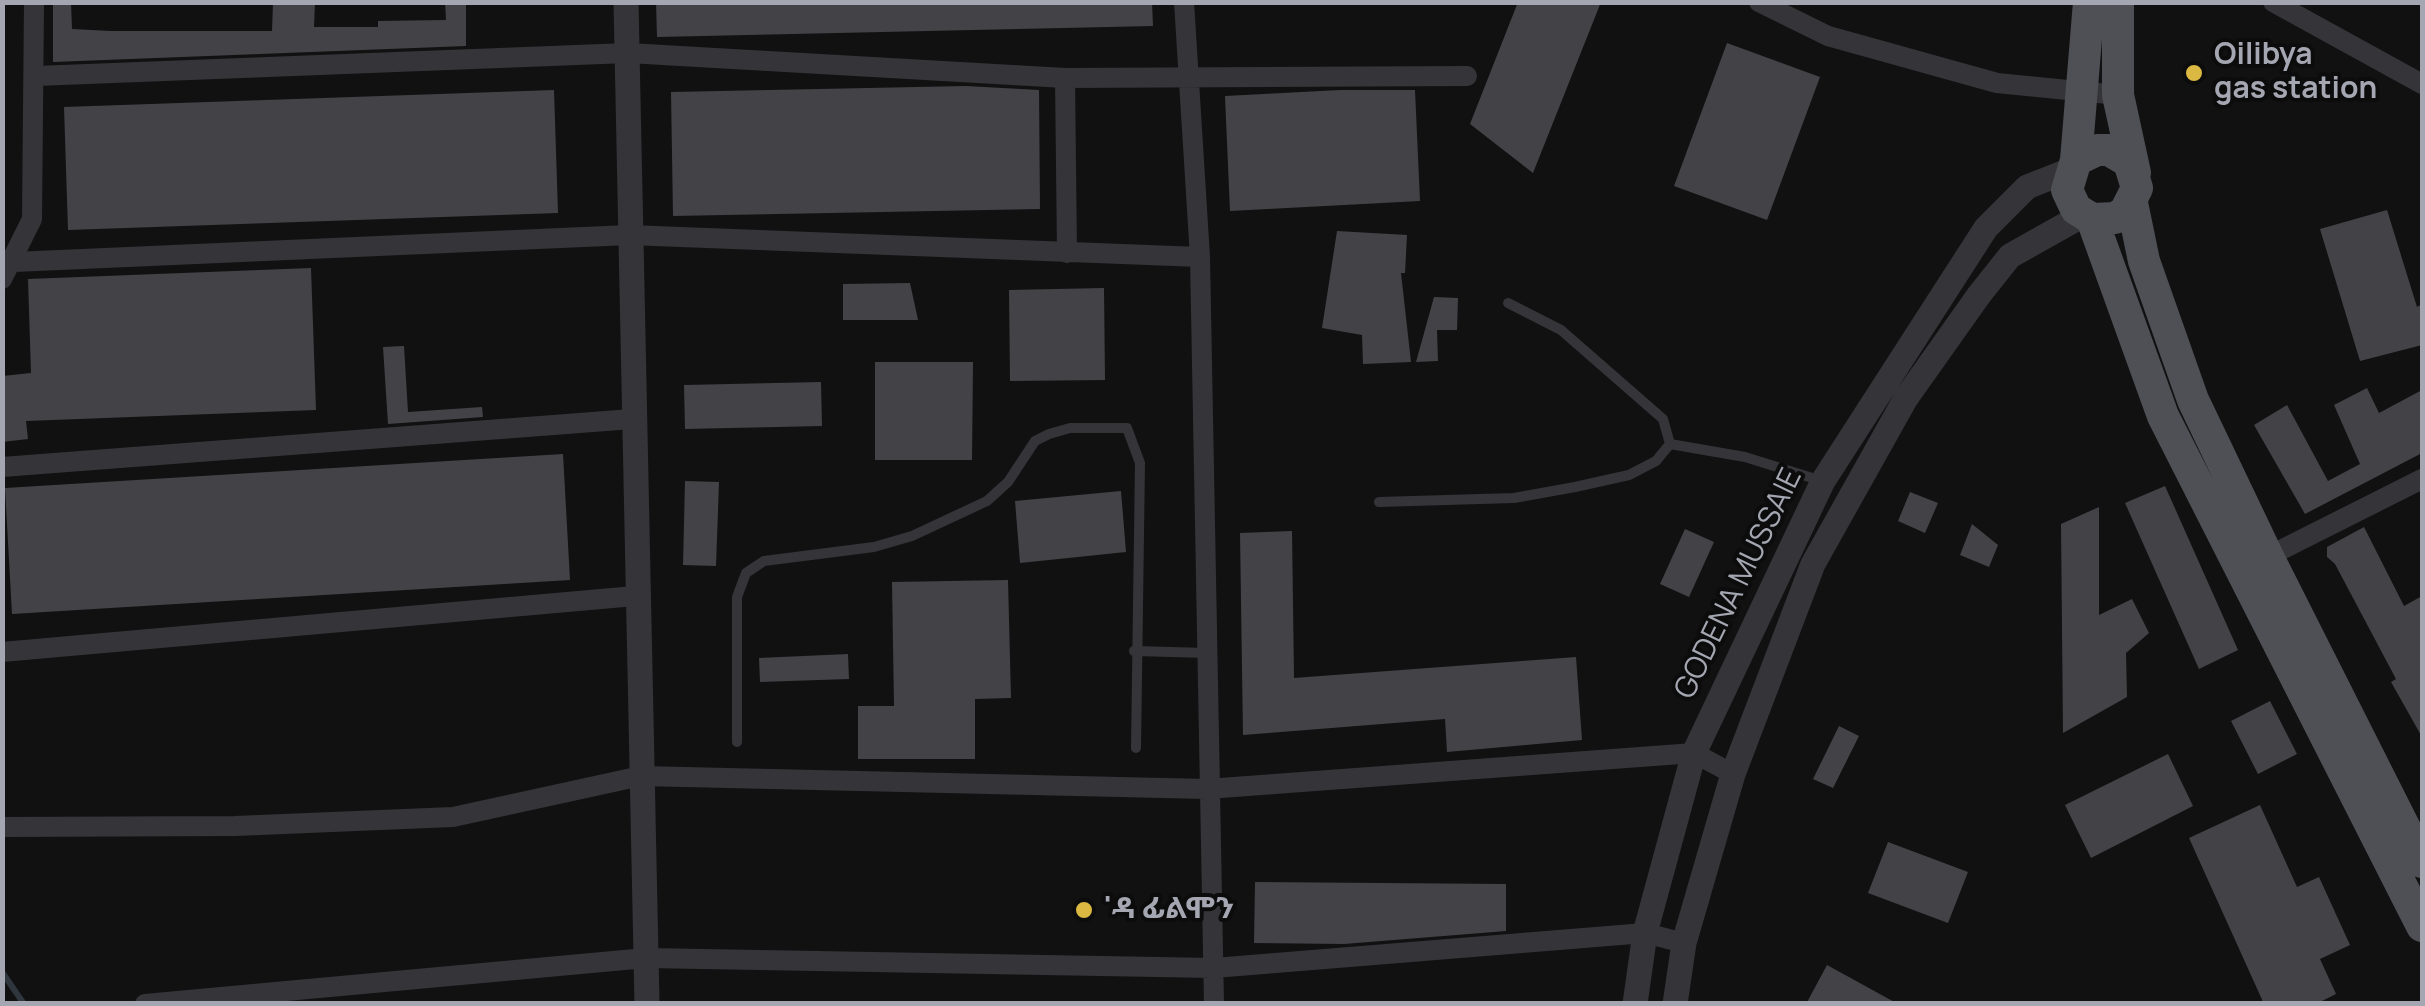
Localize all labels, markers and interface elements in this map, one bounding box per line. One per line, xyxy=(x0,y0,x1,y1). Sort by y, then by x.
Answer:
place label: Oilibya gas station xyxy=(2214,38,2377,108)
marker: Oilibya gas station xyxy=(2183,62,2205,84)
street label: GODENA MUSSAIE xyxy=(1668,463,1810,705)
place label: 'ዳ ፊልሞን xyxy=(1104,892,1234,928)
marker: 'ዳ ፊልሞን xyxy=(1073,899,1095,921)

